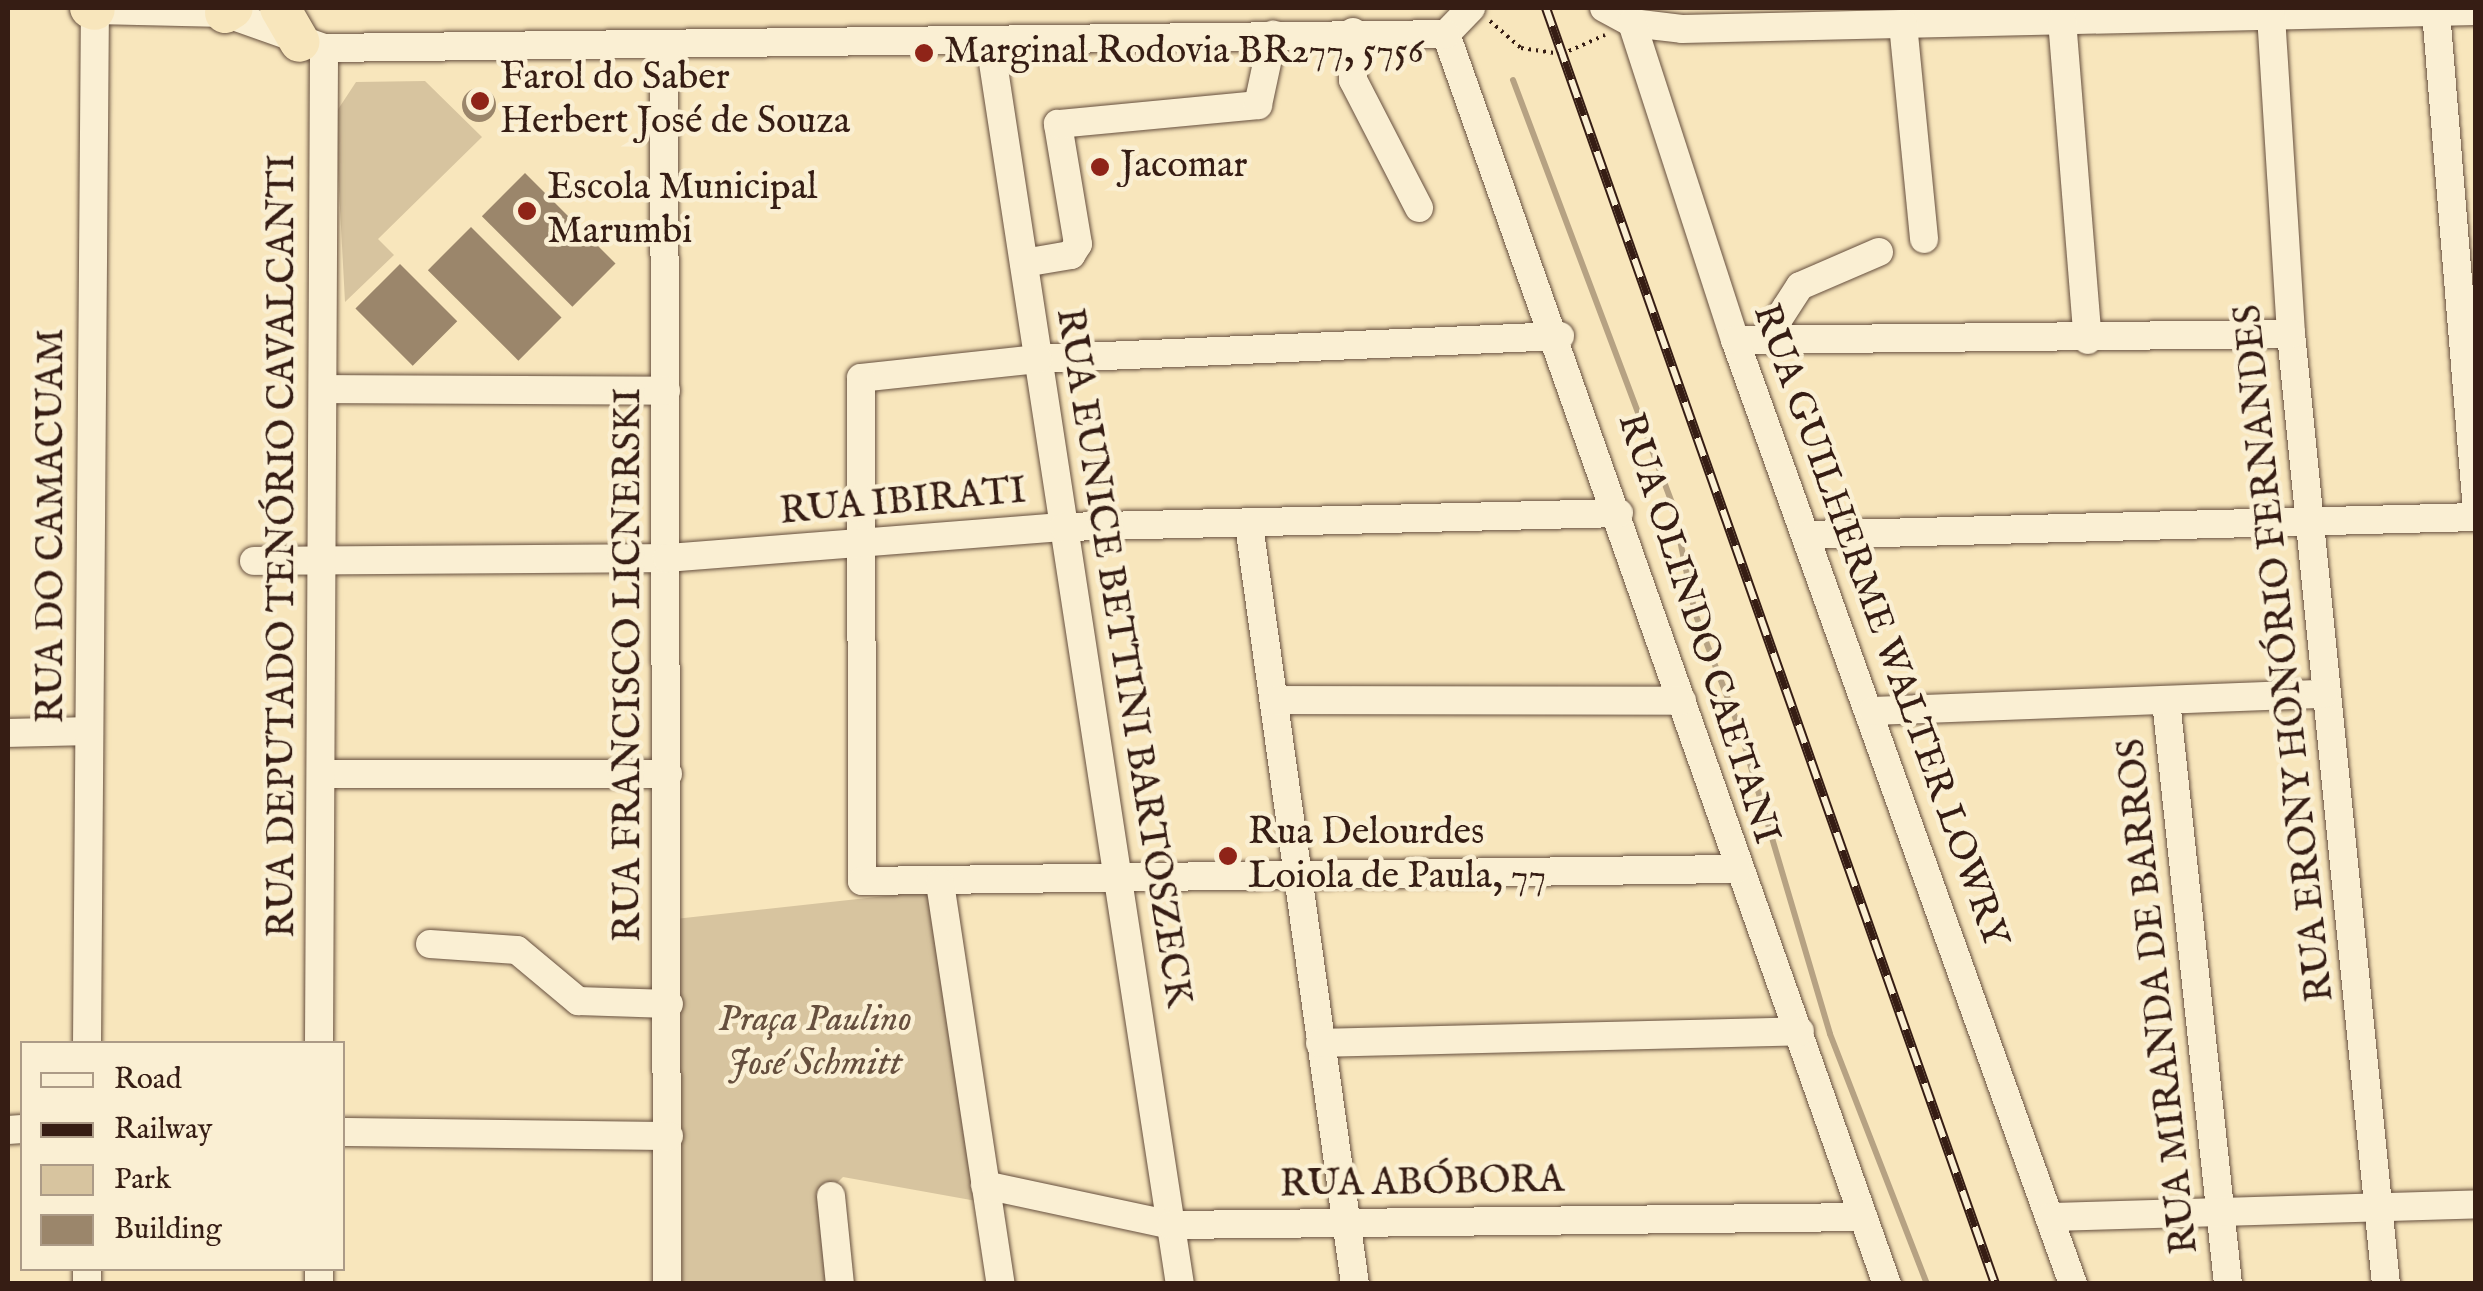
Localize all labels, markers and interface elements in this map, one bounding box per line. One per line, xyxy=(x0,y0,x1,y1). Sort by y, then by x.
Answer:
place label: Marginal Rodovia BR277, 5756 xyxy=(944,30,1424,76)
marker: Marginal Rodovia BR277, 5756 xyxy=(913,42,935,64)
place label: Farol do Saber Herbert José de Souza xyxy=(500,56,850,146)
marker: Farol do Saber Herbert José de Souza xyxy=(469,90,491,112)
place label: Jacomar xyxy=(1120,144,1247,190)
street label: RUA DEPUTADO TENÓRIO CAVALCANTI xyxy=(261,154,307,938)
marker: Jacomar xyxy=(1089,156,1111,178)
place label: Escola Municipal Marumbi xyxy=(547,166,818,255)
marker: Escola Municipal Marumbi xyxy=(516,200,538,222)
street label: RUA GUILHERME WALTER LOWRY xyxy=(1741,298,2017,954)
street label: RUA ERONY HONÓRIO FERNANDES xyxy=(2227,302,2345,1004)
street label: RUA EUNICE BETTINI BARTOSZECK xyxy=(1044,305,1200,1011)
street label: RUA DO CAMACUAM xyxy=(30,329,76,723)
street label: RUA FRANCISCO LICNERSKI xyxy=(607,388,653,942)
street label: RUA OLINDO CAETANI xyxy=(1606,408,1788,850)
street label: RUA IBIRATI xyxy=(778,470,1028,536)
street label: RUA MIRANDA DE BARROS xyxy=(2110,736,2210,1256)
place label: Rua Delourdes Loiola de Paula, 77 xyxy=(1248,811,1546,901)
marker: Rua Delourdes Loiola de Paula, 77 xyxy=(1217,845,1239,867)
park label: Praça Paulino José Schmitt xyxy=(718,998,912,1088)
legend xyxy=(20,1041,345,1271)
text: Road xyxy=(114,1061,182,1099)
text: Railway xyxy=(114,1111,212,1149)
street label: RUA ABÓBORA xyxy=(1279,1159,1565,1209)
text: Park xyxy=(114,1161,171,1199)
text: Building xyxy=(114,1211,222,1249)

